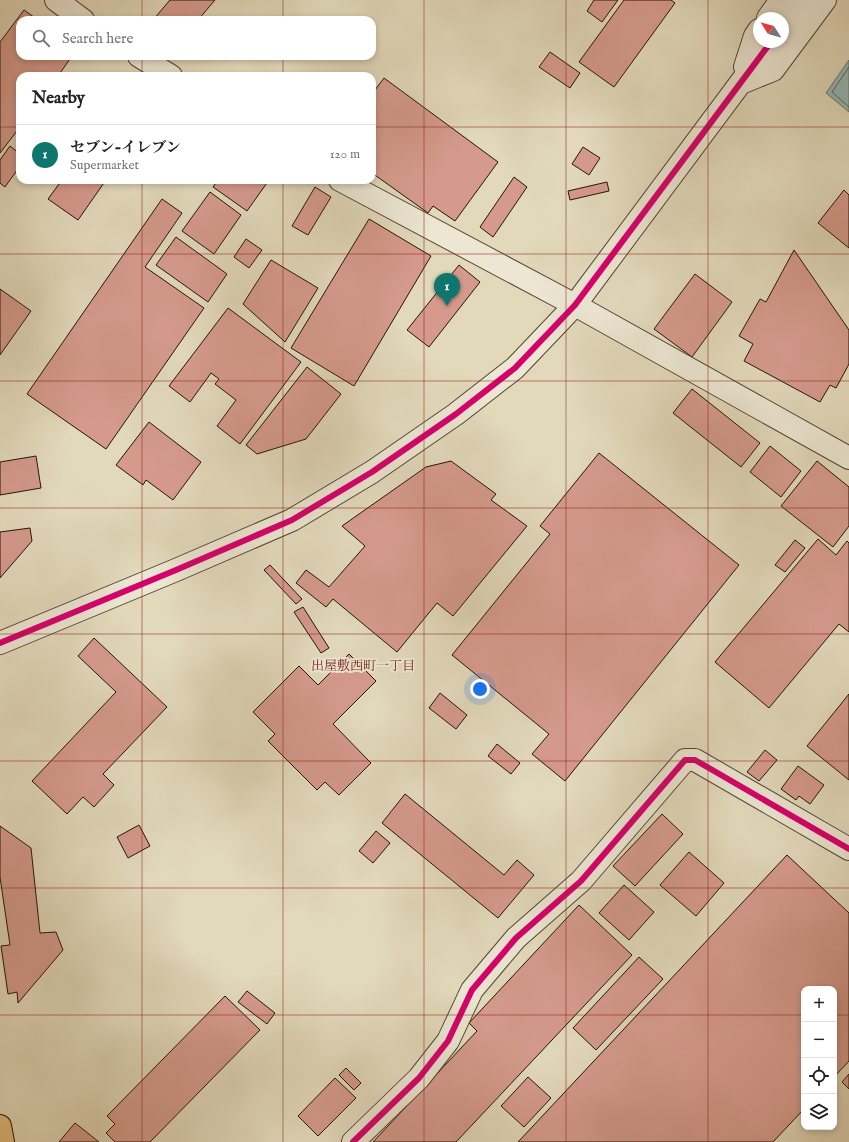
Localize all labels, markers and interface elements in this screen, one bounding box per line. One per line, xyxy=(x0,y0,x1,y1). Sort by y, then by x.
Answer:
north arrow xyxy=(753,12,789,48)
search box xyxy=(16,16,376,60)
icon: search xyxy=(30,27,52,49)
text: Search here xyxy=(62,29,133,48)
text: Nearby xyxy=(32,88,85,109)
text: セブン-イレブン xyxy=(70,138,181,157)
text: 1 xyxy=(43,146,47,163)
text: 120 m xyxy=(330,146,360,163)
text: Supermarket xyxy=(70,157,139,174)
pin: 1 xyxy=(434,273,460,306)
district label: 出屋敷西町一丁目 xyxy=(311,658,415,675)
your location xyxy=(470,679,490,699)
map controls xyxy=(801,986,837,1130)
button: + xyxy=(801,986,837,1022)
button: − xyxy=(801,1022,837,1058)
button: locate xyxy=(801,1058,837,1094)
button: layers xyxy=(801,1094,837,1130)

